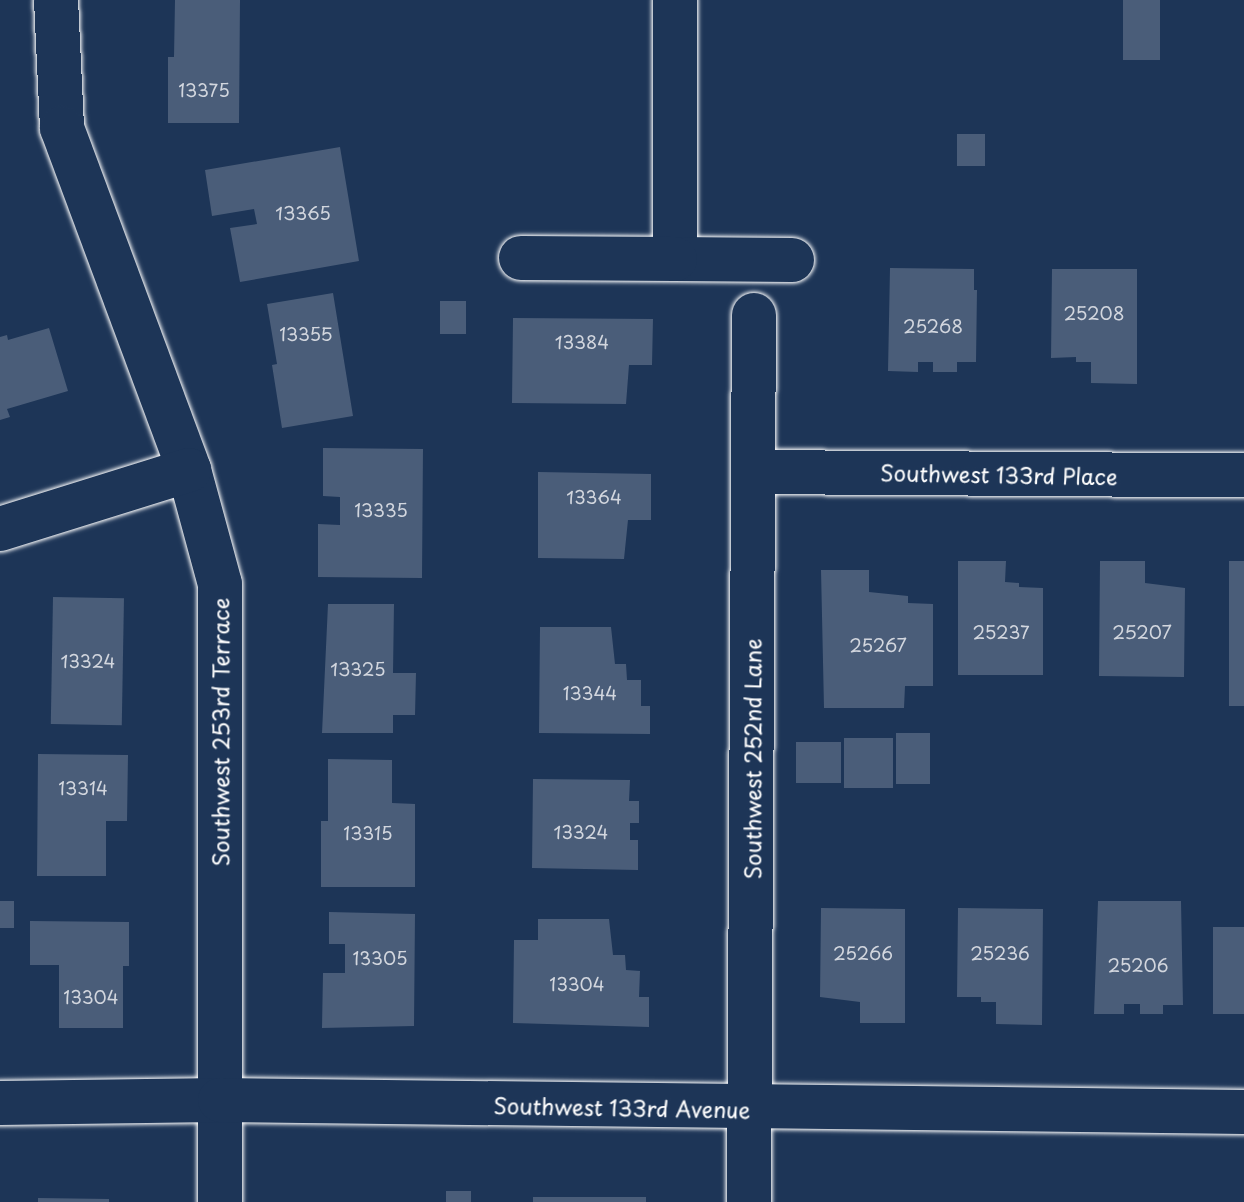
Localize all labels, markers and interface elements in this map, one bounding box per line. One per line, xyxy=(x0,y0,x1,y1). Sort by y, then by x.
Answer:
house number: 13375 xyxy=(178,79,230,101)
house number: 13365 xyxy=(275,202,331,224)
house number: 25208 xyxy=(1063,302,1125,324)
house number: 25268 xyxy=(903,315,963,337)
house number: 13355 xyxy=(279,323,333,345)
house number: 13384 xyxy=(555,331,609,353)
street label: Southwest 133rd Place xyxy=(879,459,1119,489)
house number: 13364 xyxy=(566,486,622,508)
house number: 13335 xyxy=(354,499,408,521)
street label: Southwest 253rd Terrace xyxy=(207,598,233,866)
house number: 25237 xyxy=(972,621,1030,643)
house number: 25207 xyxy=(1112,621,1172,643)
house number: 25267 xyxy=(849,634,907,656)
street label: Southwest 252nd Lane xyxy=(739,637,765,881)
house number: 13324 xyxy=(61,650,115,672)
house number: 13325 xyxy=(330,658,386,680)
house number: 13344 xyxy=(563,682,617,704)
house number: 13314 xyxy=(58,777,108,799)
house number: 13324 xyxy=(554,821,608,843)
house number: 13315 xyxy=(343,822,393,844)
house number: 25266 xyxy=(833,942,893,964)
house number: 25236 xyxy=(970,942,1030,964)
house number: 13305 xyxy=(352,947,408,969)
house number: 25206 xyxy=(1107,954,1169,976)
house number: 13304 xyxy=(549,973,605,995)
house number: 13304 xyxy=(63,986,119,1008)
street label: Southwest 133rd Avenue xyxy=(492,1092,752,1122)

